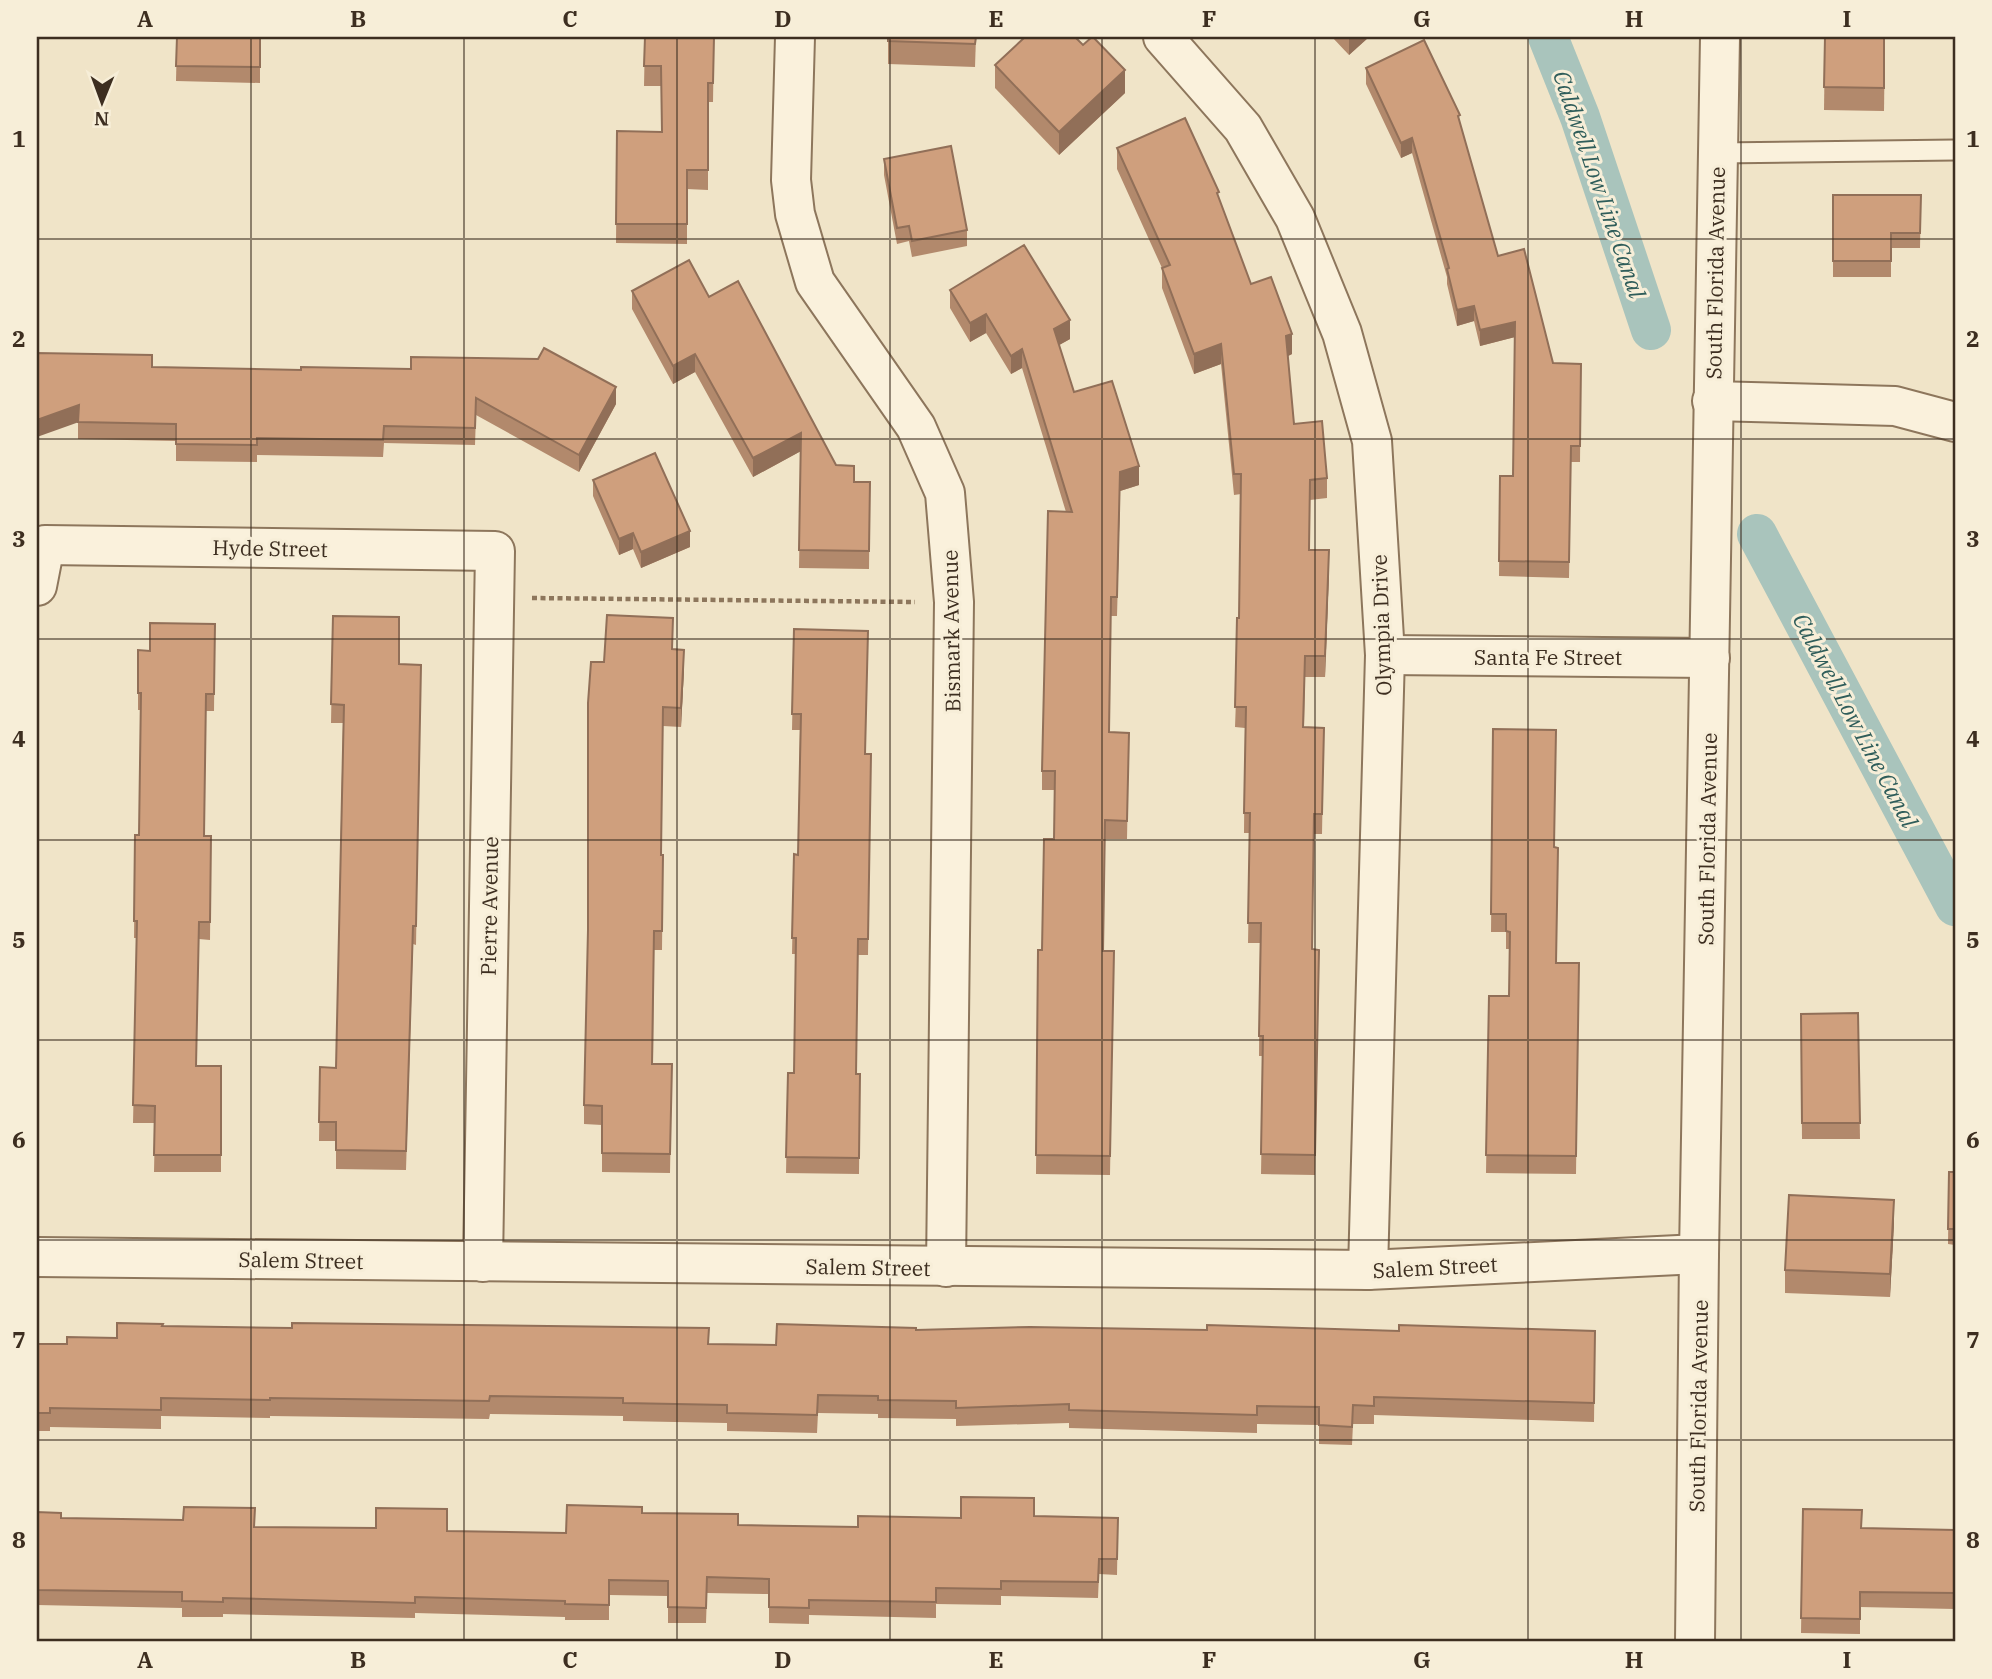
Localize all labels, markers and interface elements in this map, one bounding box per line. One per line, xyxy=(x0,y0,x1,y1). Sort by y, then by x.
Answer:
text: A xyxy=(137,3,153,33)
text: B xyxy=(350,3,366,33)
text: C xyxy=(562,3,578,33)
text: D xyxy=(774,3,792,33)
text: E xyxy=(988,3,1004,33)
text: F xyxy=(1202,3,1216,33)
text: G xyxy=(1413,3,1431,33)
text: H xyxy=(1625,3,1643,33)
text: I xyxy=(1843,3,1851,33)
north arrow xyxy=(66,66,136,136)
water label: Caldwell Low Line Canal xyxy=(1547,66,1653,302)
text: N xyxy=(94,107,109,131)
text: 1 xyxy=(12,123,26,153)
text: 1 xyxy=(1966,123,1980,153)
street label: South Florida Avenue xyxy=(1699,166,1731,380)
text: 2 xyxy=(12,323,26,353)
text: 2 xyxy=(1966,323,1980,353)
text: 3 xyxy=(12,523,26,553)
text: 3 xyxy=(1966,523,1980,553)
street label: Hyde Street xyxy=(212,533,328,563)
street label: Bismark Avenue xyxy=(936,549,966,713)
street label: Olympia Drive xyxy=(1365,554,1397,696)
water label: Caldwell Low Line Canal xyxy=(1787,608,1926,833)
street label: Santa Fe Street xyxy=(1474,643,1622,671)
text: 4 xyxy=(12,723,26,753)
text: 4 xyxy=(1966,723,1980,753)
street label: South Florida Avenue xyxy=(1691,732,1723,946)
street label: Pierre Avenue xyxy=(474,836,504,976)
text: 5 xyxy=(12,924,26,954)
text: 5 xyxy=(1966,924,1980,954)
text: 6 xyxy=(12,1124,26,1154)
text: 6 xyxy=(1966,1124,1980,1154)
street label: Salem Street xyxy=(238,1245,364,1275)
street label: Salem Street xyxy=(1372,1250,1498,1284)
street label: Salem Street xyxy=(805,1252,931,1282)
street label: South Florida Avenue xyxy=(1682,1299,1714,1513)
text: 7 xyxy=(12,1324,26,1354)
text: 7 xyxy=(1966,1324,1980,1354)
text: 8 xyxy=(12,1524,26,1554)
text: 8 xyxy=(1966,1524,1980,1554)
text: A xyxy=(137,1644,153,1674)
text: B xyxy=(350,1644,366,1674)
text: C xyxy=(562,1644,578,1674)
text: D xyxy=(774,1644,792,1674)
text: E xyxy=(988,1644,1004,1674)
text: F xyxy=(1202,1644,1216,1674)
text: G xyxy=(1413,1644,1431,1674)
text: H xyxy=(1625,1644,1643,1674)
text: I xyxy=(1843,1644,1851,1674)

